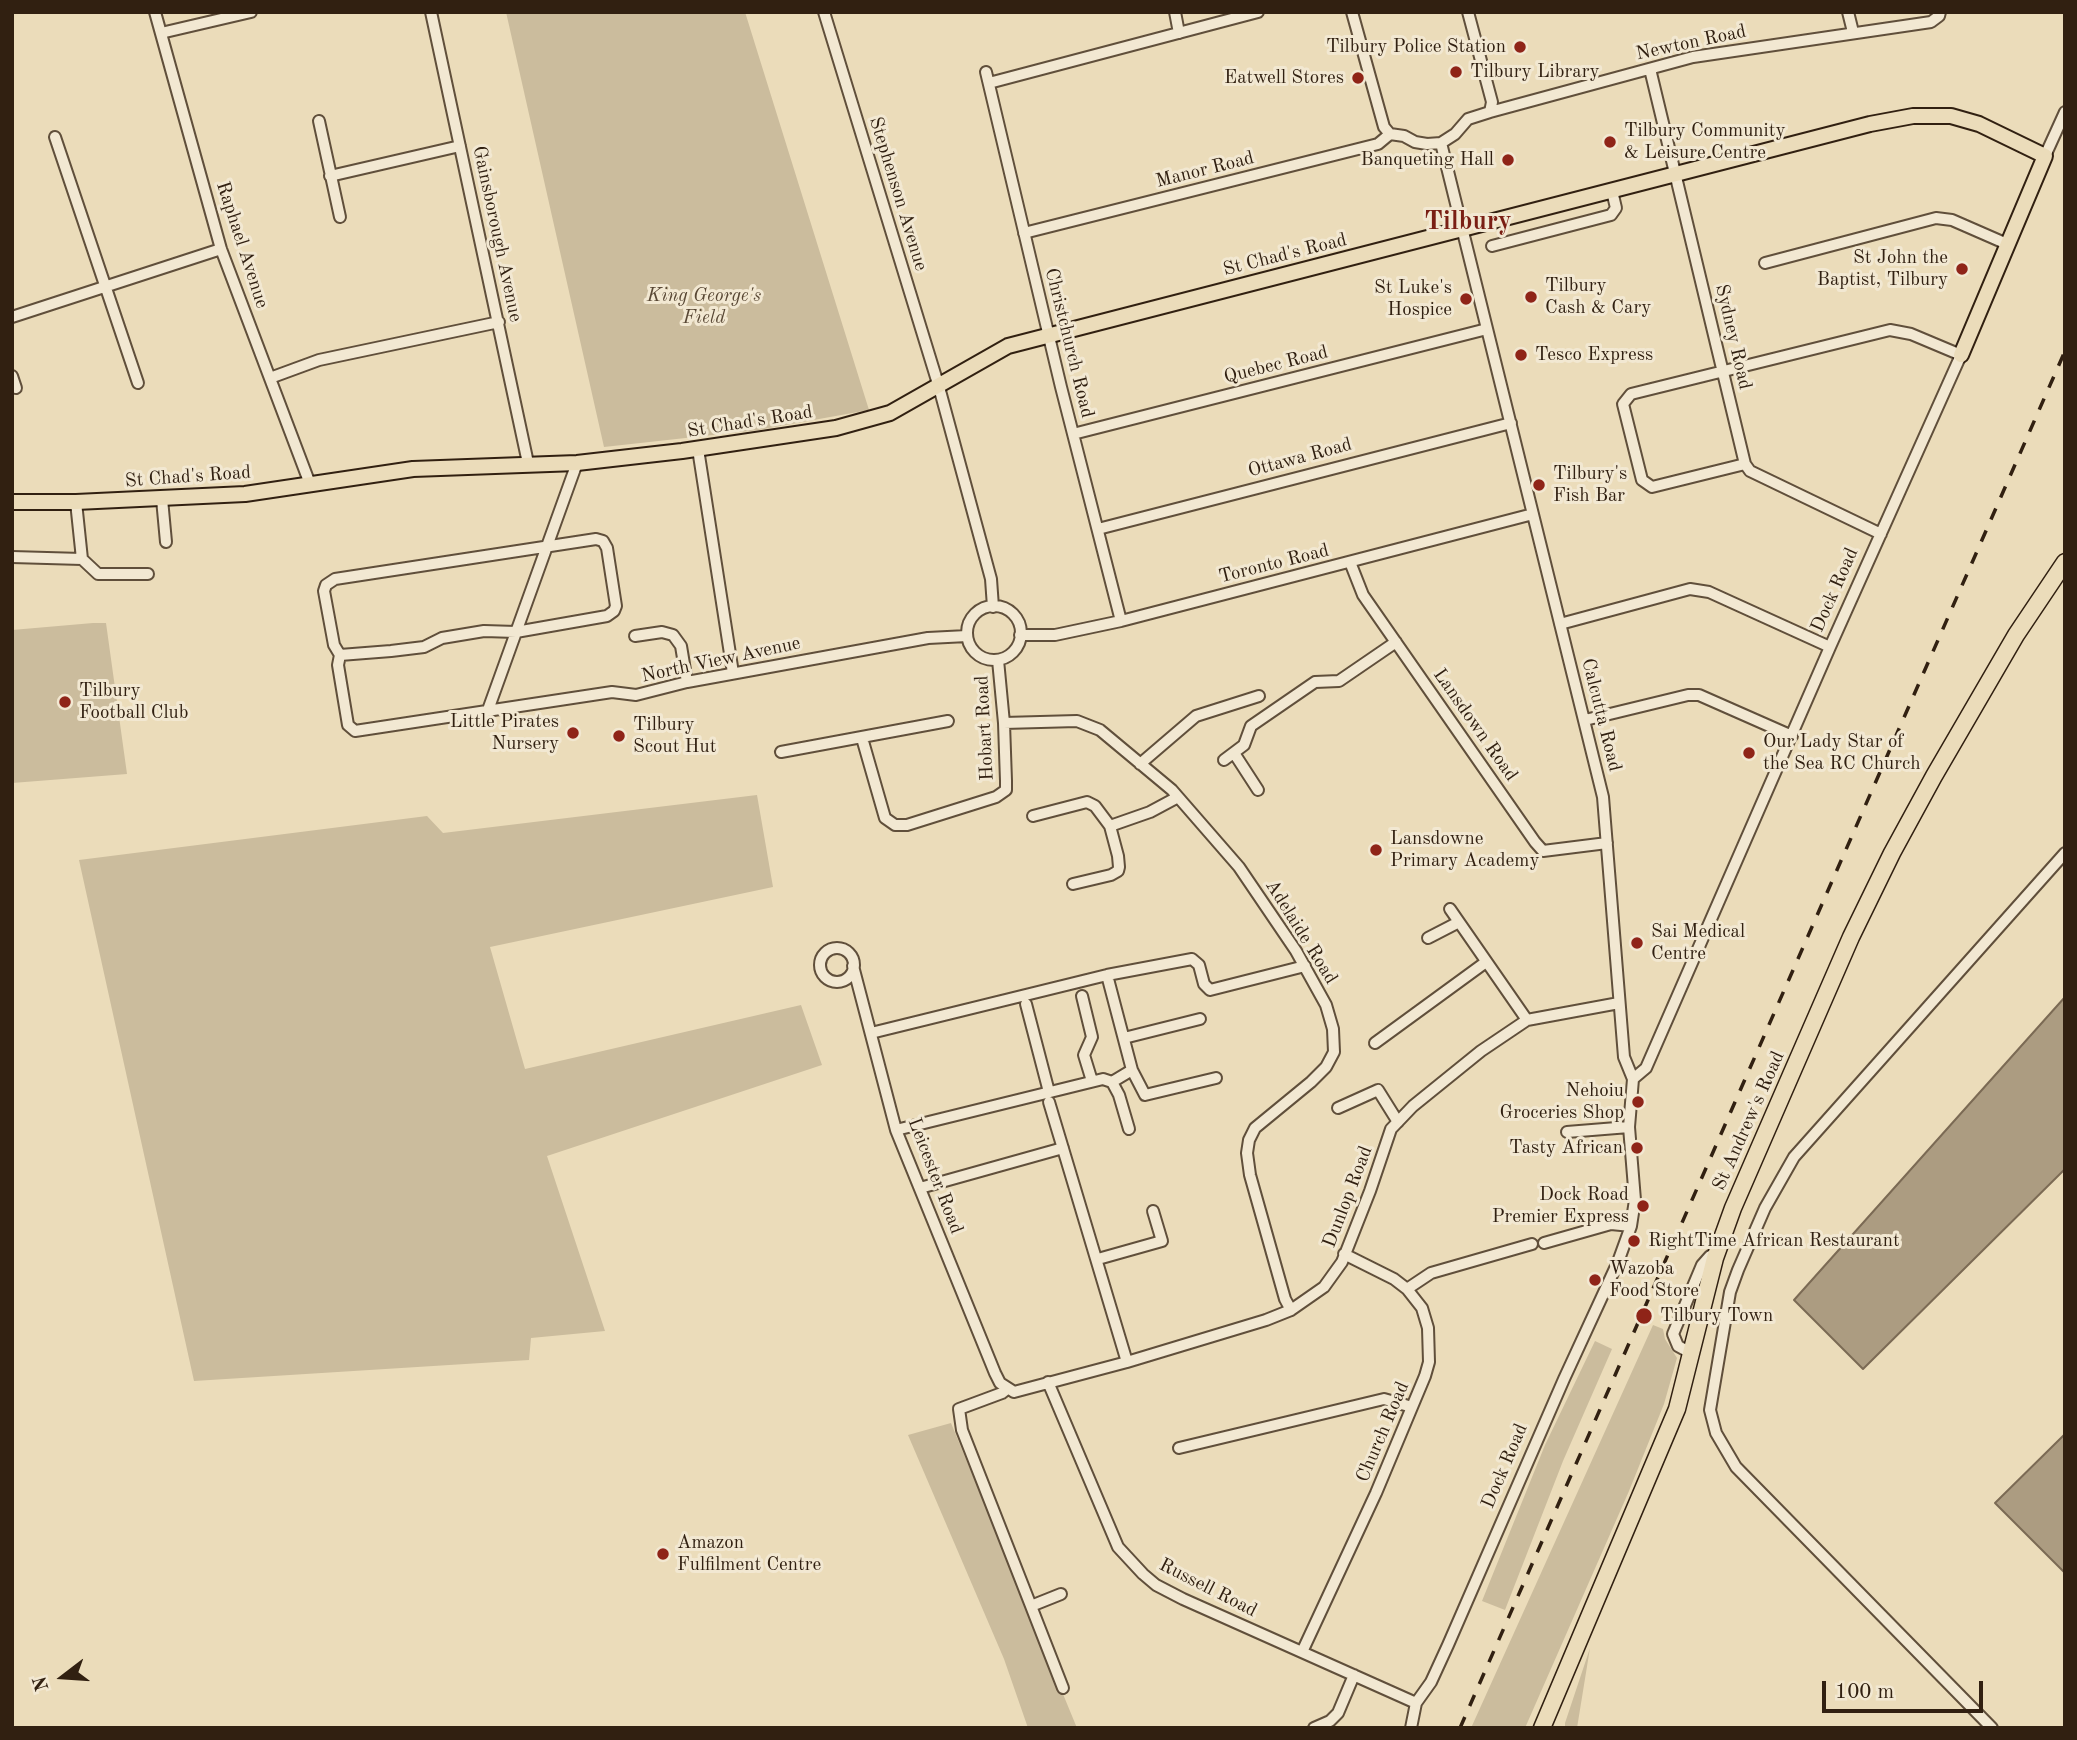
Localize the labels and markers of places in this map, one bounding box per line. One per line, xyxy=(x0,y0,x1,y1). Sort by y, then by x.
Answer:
place label: Tilbury Police Station xyxy=(1326,36,1506,58)
marker: Tilbury Police Station xyxy=(1512,39,1528,55)
place label: Tilbury Library xyxy=(1470,61,1600,83)
marker: Tilbury Library xyxy=(1448,64,1464,80)
place label: Eatwell Stores xyxy=(1224,67,1344,89)
marker: Eatwell Stores xyxy=(1350,70,1366,86)
place label: Tilbury Community & Leisure Centre xyxy=(1624,120,1785,164)
marker: Tilbury Community & Leisure Centre xyxy=(1602,134,1618,150)
place label: Banqueting Hall xyxy=(1361,149,1494,171)
marker: Banqueting Hall xyxy=(1500,152,1516,168)
place label: St John the Baptist, Tilbury xyxy=(1817,247,1948,291)
marker: St John the Baptist, Tilbury xyxy=(1954,261,1970,277)
place label: Tilbury Cash & Cary xyxy=(1545,275,1651,319)
place label: St Luke's Hospice xyxy=(1374,277,1452,321)
marker: Tilbury Cash & Cary xyxy=(1523,289,1539,305)
marker: St Luke's Hospice xyxy=(1458,291,1474,307)
place label: Tesco Express xyxy=(1535,344,1653,366)
marker: Tesco Express xyxy=(1513,347,1529,363)
place label: Tilbury's Fish Bar xyxy=(1553,463,1627,507)
marker: Tilbury's Fish Bar xyxy=(1531,477,1547,493)
place label: Tilbury Football Club xyxy=(79,680,188,724)
marker: Tilbury Football Club xyxy=(57,694,73,710)
place label: Little Pirates Nursery xyxy=(450,711,559,755)
place label: Tilbury Scout Hut xyxy=(633,714,716,758)
marker: Little Pirates Nursery xyxy=(565,725,581,741)
marker: Tilbury Scout Hut xyxy=(611,728,627,744)
place label: Our Lady Star of the Sea RC Church xyxy=(1763,731,1921,775)
marker: Our Lady Star of the Sea RC Church xyxy=(1741,745,1757,761)
place label: Lansdowne Primary Academy xyxy=(1390,828,1539,872)
marker: Lansdowne Primary Academy xyxy=(1368,842,1384,858)
place label: Sai Medical Centre xyxy=(1651,921,1745,965)
marker: Sai Medical Centre xyxy=(1629,935,1645,951)
place label: Nehoiu Groceries Shop xyxy=(1499,1080,1624,1124)
marker: Nehoiu Groceries Shop xyxy=(1630,1094,1646,1110)
place label: Tasty African xyxy=(1509,1137,1623,1159)
marker: Tasty African xyxy=(1629,1140,1645,1156)
place label: Dock Road Premier Express xyxy=(1492,1184,1629,1228)
marker: Dock Road Premier Express xyxy=(1635,1198,1651,1214)
place label: RightTime African Restaurant xyxy=(1648,1230,1900,1252)
marker: RightTime African Restaurant xyxy=(1626,1233,1642,1249)
place label: Wazoba Food Store xyxy=(1609,1258,1699,1302)
marker: Wazoba Food Store xyxy=(1587,1272,1603,1288)
place label: Tilbury Town xyxy=(1660,1305,1773,1327)
marker: Tilbury Town xyxy=(1634,1306,1654,1326)
place label: Amazon Fulfilment Centre xyxy=(677,1532,821,1576)
marker: Amazon Fulfilment Centre xyxy=(655,1546,671,1562)

